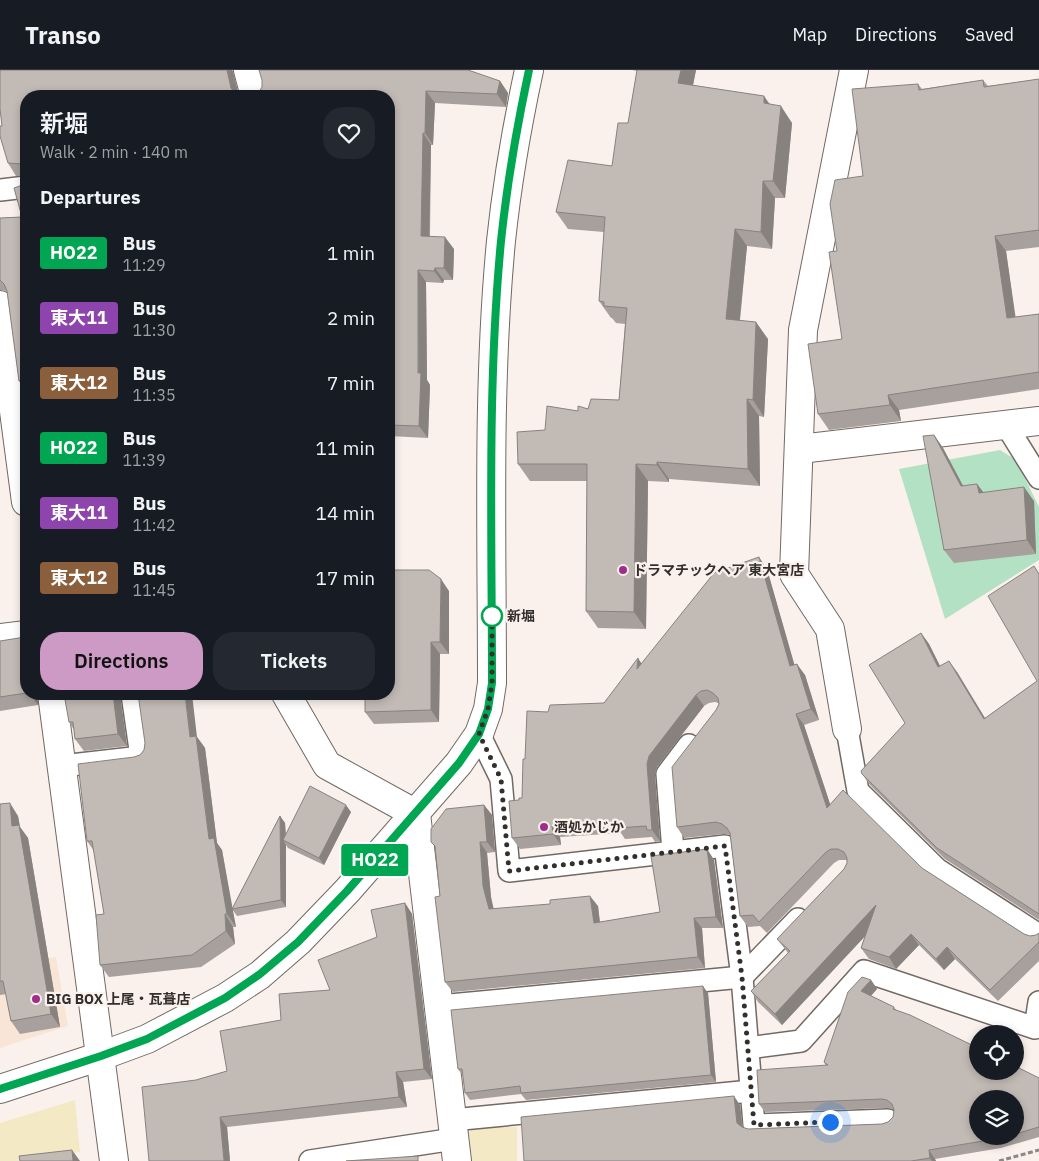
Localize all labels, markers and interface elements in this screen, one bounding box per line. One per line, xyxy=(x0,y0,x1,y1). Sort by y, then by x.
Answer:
text: Transo xyxy=(25,19,101,51)
text: Map xyxy=(792,23,827,46)
text: Directions xyxy=(855,23,937,46)
text: Saved xyxy=(965,23,1014,46)
text: 新堀 xyxy=(40,107,88,139)
button: heart xyxy=(323,107,375,159)
text: Walk · 2 min · 140 m xyxy=(40,142,188,162)
text: Departures xyxy=(40,185,140,209)
text: Bus xyxy=(122,231,156,255)
text: HO22 xyxy=(50,241,97,264)
text: 1 min xyxy=(327,241,375,265)
text: 11:29 xyxy=(122,255,166,275)
text: Bus xyxy=(133,296,166,320)
text: 東大11 xyxy=(50,306,108,329)
text: 2 min xyxy=(327,306,375,330)
text: 11:30 xyxy=(133,320,176,340)
text: Bus xyxy=(133,361,166,385)
text: 東大12 xyxy=(50,371,108,394)
text: 7 min xyxy=(327,371,375,395)
text: 11:35 xyxy=(133,385,176,405)
text: Bus xyxy=(122,426,156,450)
text: HO22 xyxy=(50,436,97,459)
text: 11 min xyxy=(316,436,375,460)
text: 11:39 xyxy=(122,450,166,470)
text: Bus xyxy=(133,491,166,515)
text: 東大11 xyxy=(50,501,108,524)
text: 14 min xyxy=(316,501,375,525)
text: 11:42 xyxy=(133,515,176,535)
text: Bus xyxy=(133,556,166,580)
place label: ドラマチックヘア 東大宮店 xyxy=(633,561,804,579)
marker: ドラマチックヘア 東大宮店 xyxy=(617,564,629,576)
text: 東大12 xyxy=(50,566,108,589)
text: 17 min xyxy=(316,566,375,590)
text: 11:45 xyxy=(133,580,176,600)
marker: 新堀 xyxy=(481,605,503,627)
place label: 新堀 xyxy=(507,607,535,625)
button: Directions xyxy=(40,632,203,690)
button: Tickets xyxy=(213,632,375,690)
place label: 酒処かじか xyxy=(554,818,624,836)
marker: 酒処かじか xyxy=(538,821,550,833)
line badge: HO22 xyxy=(340,844,410,876)
text: HO22 xyxy=(351,848,399,871)
place label: BIG BOX 上尾・瓦葺店 xyxy=(46,990,190,1008)
marker: BIG BOX 上尾・瓦葺店 xyxy=(30,993,42,1005)
map controls xyxy=(969,1025,1024,1145)
button: locate xyxy=(969,1025,1024,1080)
button: layers xyxy=(969,1090,1024,1145)
your location xyxy=(818,1110,843,1135)

